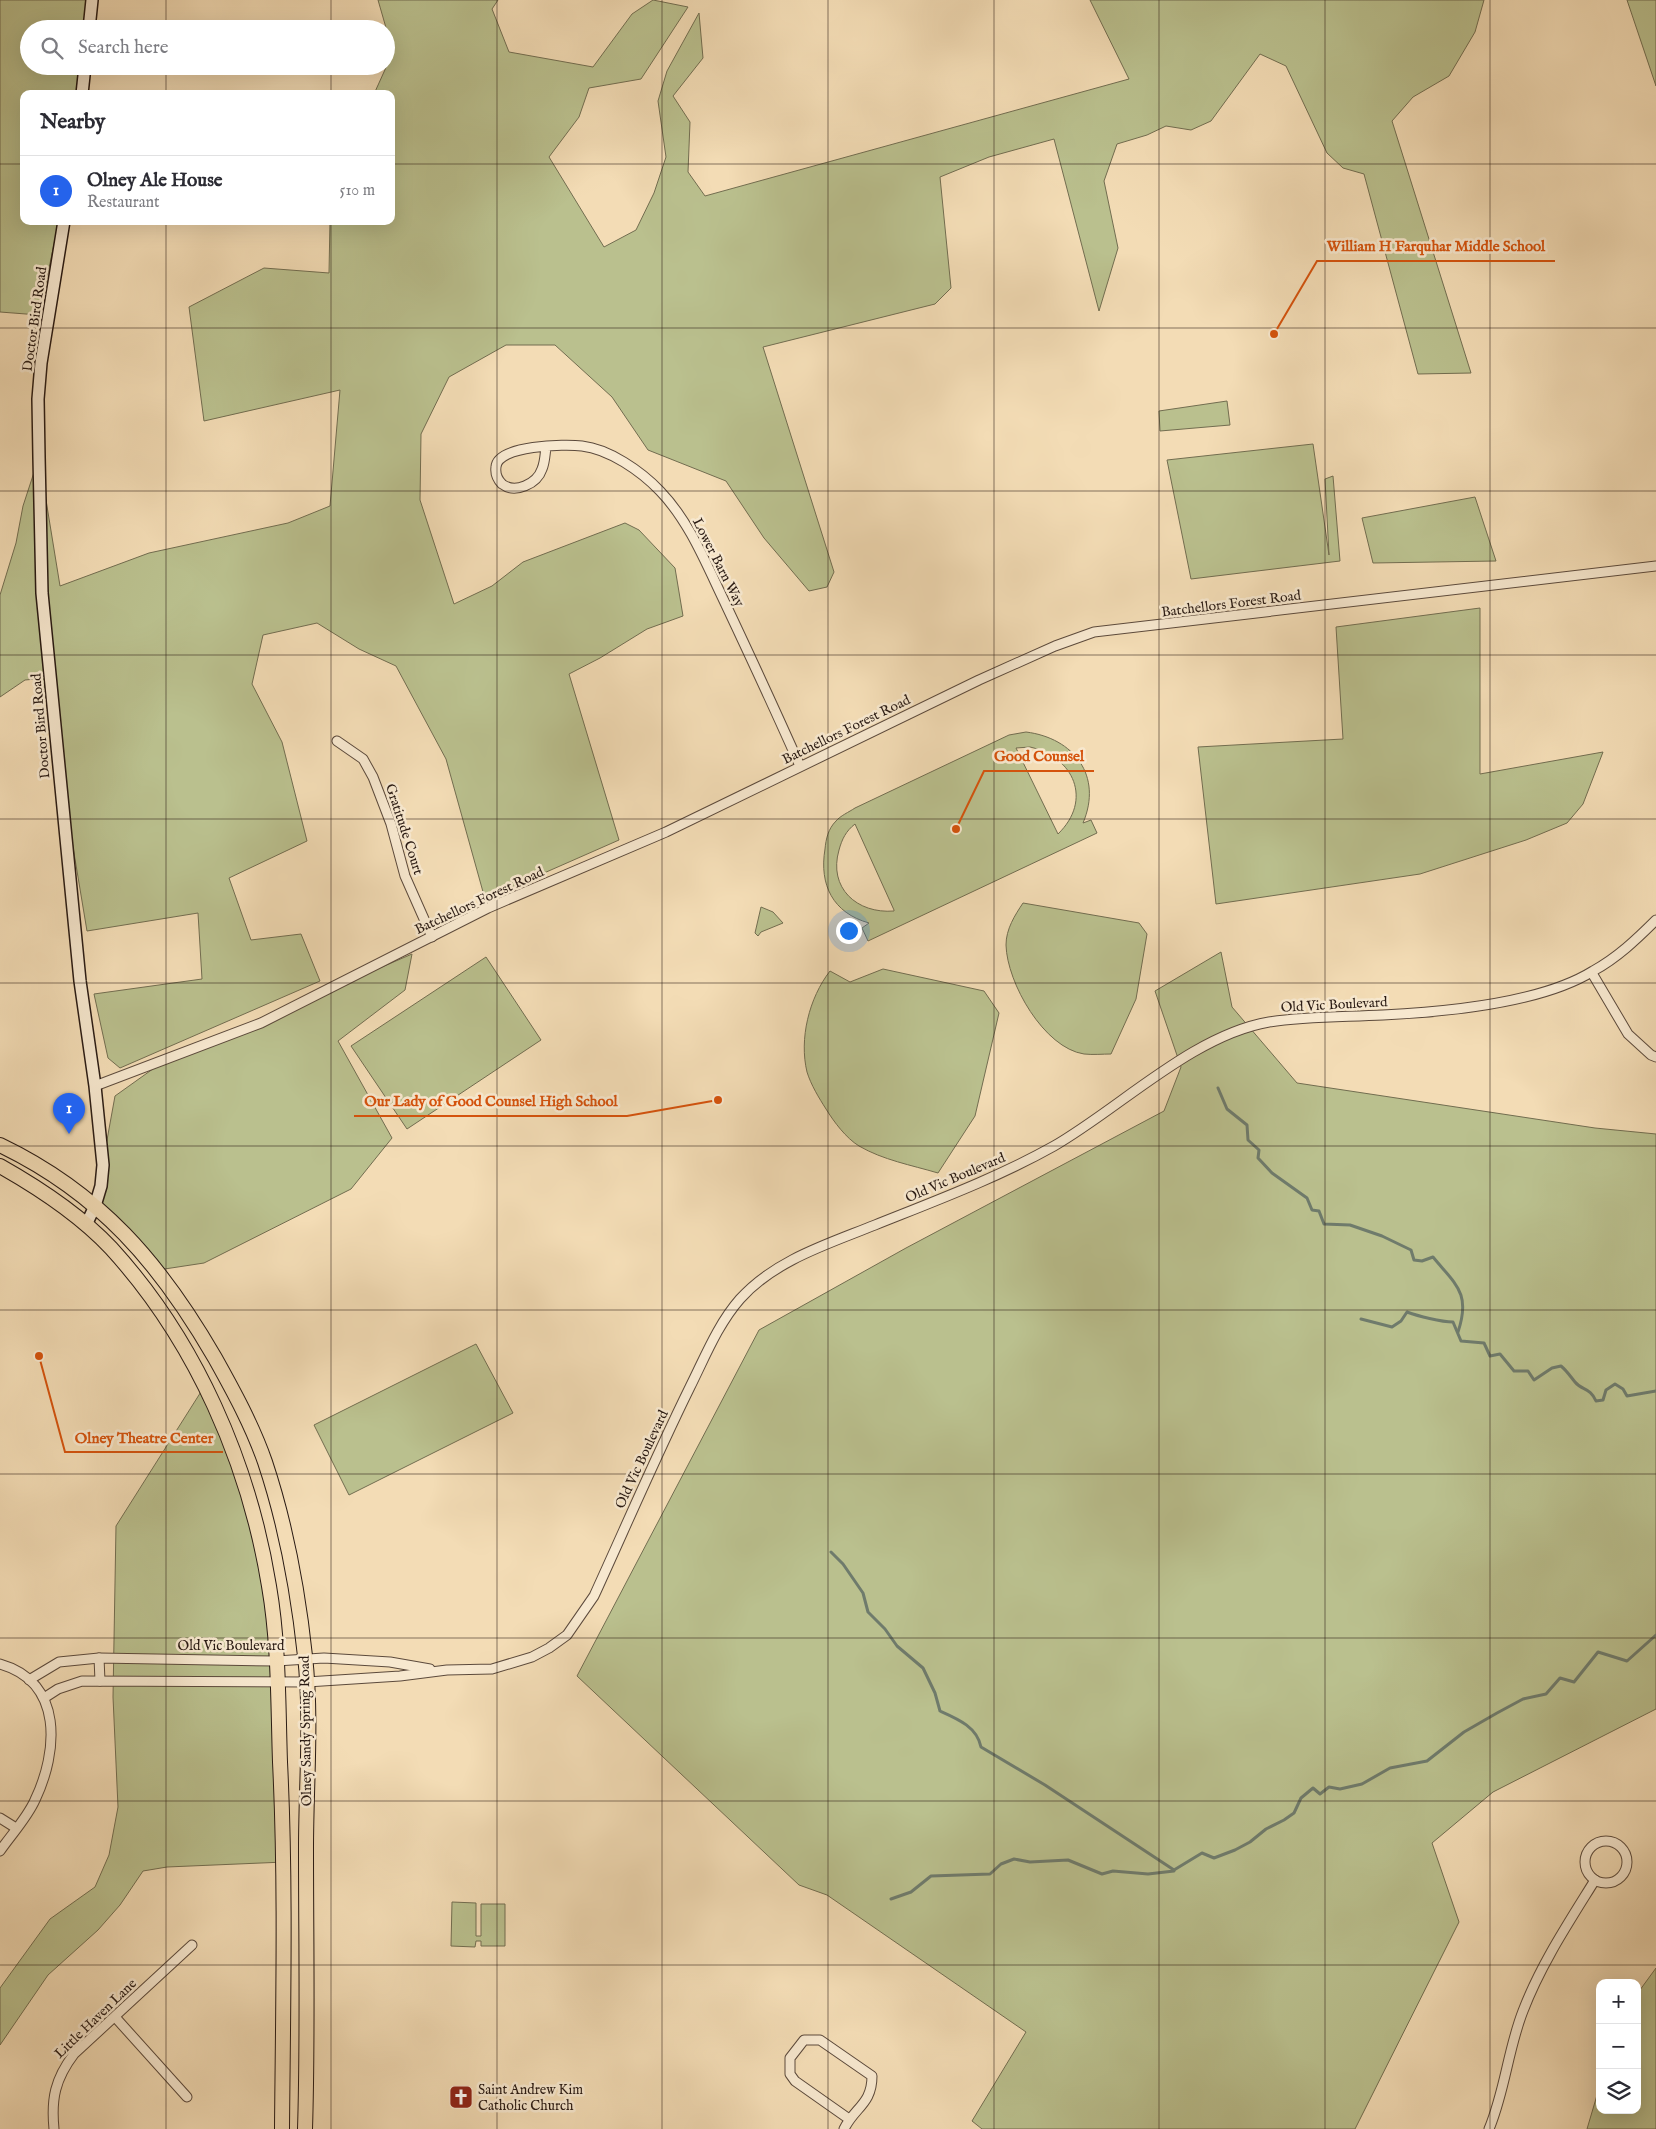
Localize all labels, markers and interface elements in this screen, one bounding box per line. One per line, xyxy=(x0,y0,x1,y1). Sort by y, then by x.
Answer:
search box xyxy=(20,20,395,75)
icon: search xyxy=(38,34,66,62)
text: Search here xyxy=(78,36,169,60)
text: Nearby xyxy=(40,109,105,136)
text: Olney Ale House xyxy=(87,169,223,193)
text: 1 xyxy=(53,181,59,201)
text: 510 m xyxy=(340,181,375,201)
text: Restaurant xyxy=(87,193,160,213)
callout: William H Farquhar Middle School xyxy=(1317,231,1555,261)
text: William H Farquhar Middle School xyxy=(1326,237,1546,256)
street label: Doctor Bird Road xyxy=(19,265,51,373)
street label: Lower Barn Way xyxy=(688,515,748,610)
street label: Batchellors Forest Road xyxy=(1160,586,1302,621)
street label: Doctor Bird Road xyxy=(27,672,55,779)
street label: Batchellors Forest Road xyxy=(779,691,914,769)
callout: Good Counsel xyxy=(984,741,1094,771)
text: Good Counsel xyxy=(994,747,1085,766)
street label: Gratitude Court xyxy=(381,782,427,877)
street label: Batchellors Forest Road xyxy=(412,863,547,939)
your location xyxy=(836,918,862,944)
street label: Old Vic Boulevard xyxy=(1280,993,1388,1017)
callout: Our Lady of Good Counsel High School xyxy=(354,1086,627,1116)
text: Our Lady of Good Counsel High School xyxy=(364,1092,619,1111)
pin: 1 xyxy=(53,1093,85,1134)
street label: Old Vic Boulevard xyxy=(903,1149,1009,1207)
street label: Old Vic Boulevard xyxy=(611,1407,673,1512)
callout: Olney Theatre Center xyxy=(65,1422,223,1452)
text: Olney Theatre Center xyxy=(75,1429,214,1448)
street label: Old Vic Boulevard xyxy=(178,1637,285,1655)
street label: Olney Sandy Spring Road xyxy=(296,1655,316,1806)
street label: Little Haven Lane xyxy=(51,1975,141,2062)
map controls xyxy=(1596,1979,1641,2114)
button: + xyxy=(1596,1979,1641,2024)
button: − xyxy=(1596,2024,1641,2069)
button: layers xyxy=(1596,2069,1641,2114)
place label: Saint Andrew Kim Catholic Church xyxy=(478,2081,583,2115)
church icon: Saint Andrew Kim Catholic Church xyxy=(448,2084,474,2110)

